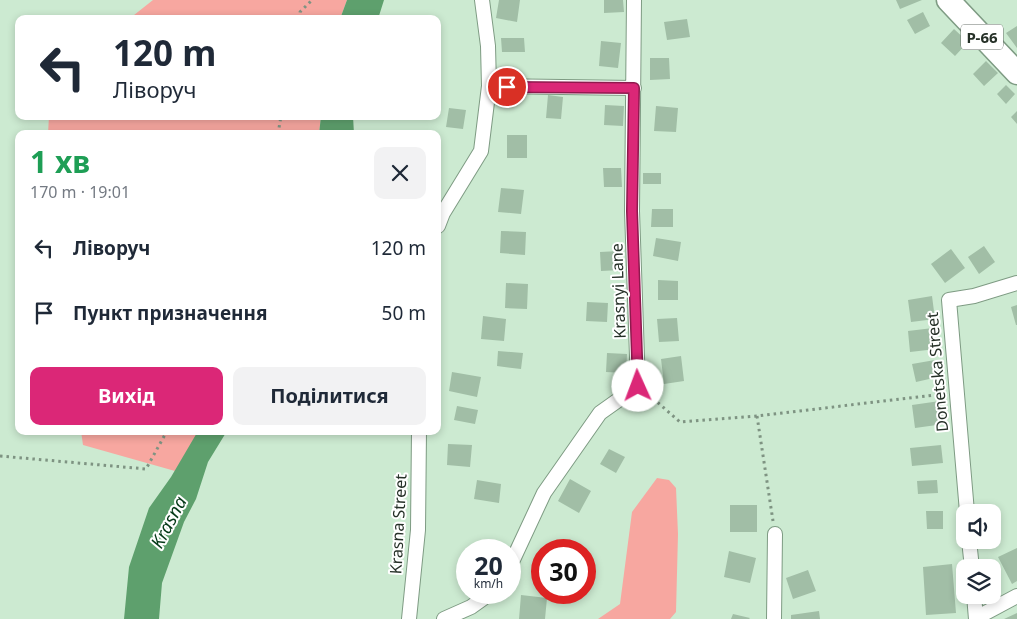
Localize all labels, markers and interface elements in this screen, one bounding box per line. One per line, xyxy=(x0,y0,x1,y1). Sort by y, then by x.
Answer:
road number: Р-66 xyxy=(961,24,1003,50)
text: 120 m xyxy=(113,29,216,76)
icon: left xyxy=(30,35,95,100)
pin xyxy=(486,66,528,108)
icon: arrive xyxy=(493,73,521,101)
text: Ліворуч xyxy=(113,74,196,104)
text: 1 хв xyxy=(30,141,90,182)
button: close xyxy=(374,147,426,199)
text: 170 m · 19:01 xyxy=(30,181,130,203)
icon: left xyxy=(30,234,58,262)
text: Ліворуч xyxy=(73,235,150,261)
text: 120 m xyxy=(371,235,426,261)
street label: Krasnyi Lane xyxy=(605,243,631,339)
icon: arrive xyxy=(30,299,58,327)
text: Пункт призначення xyxy=(73,300,267,326)
text: 50 m xyxy=(382,300,426,326)
street label: Donetska Street xyxy=(921,311,953,433)
position arrow xyxy=(611,359,663,411)
button: Вихід xyxy=(30,367,223,425)
button: Поділитися xyxy=(233,367,426,425)
street label: Krasna Street xyxy=(384,473,412,575)
water label: Krasna xyxy=(144,492,192,552)
map controls xyxy=(956,504,1001,604)
button: sound xyxy=(956,504,1001,549)
speed limit sign: 30 xyxy=(531,539,596,604)
text: 20 xyxy=(474,548,503,582)
button: layers xyxy=(956,559,1001,604)
text: km/h xyxy=(474,575,503,592)

